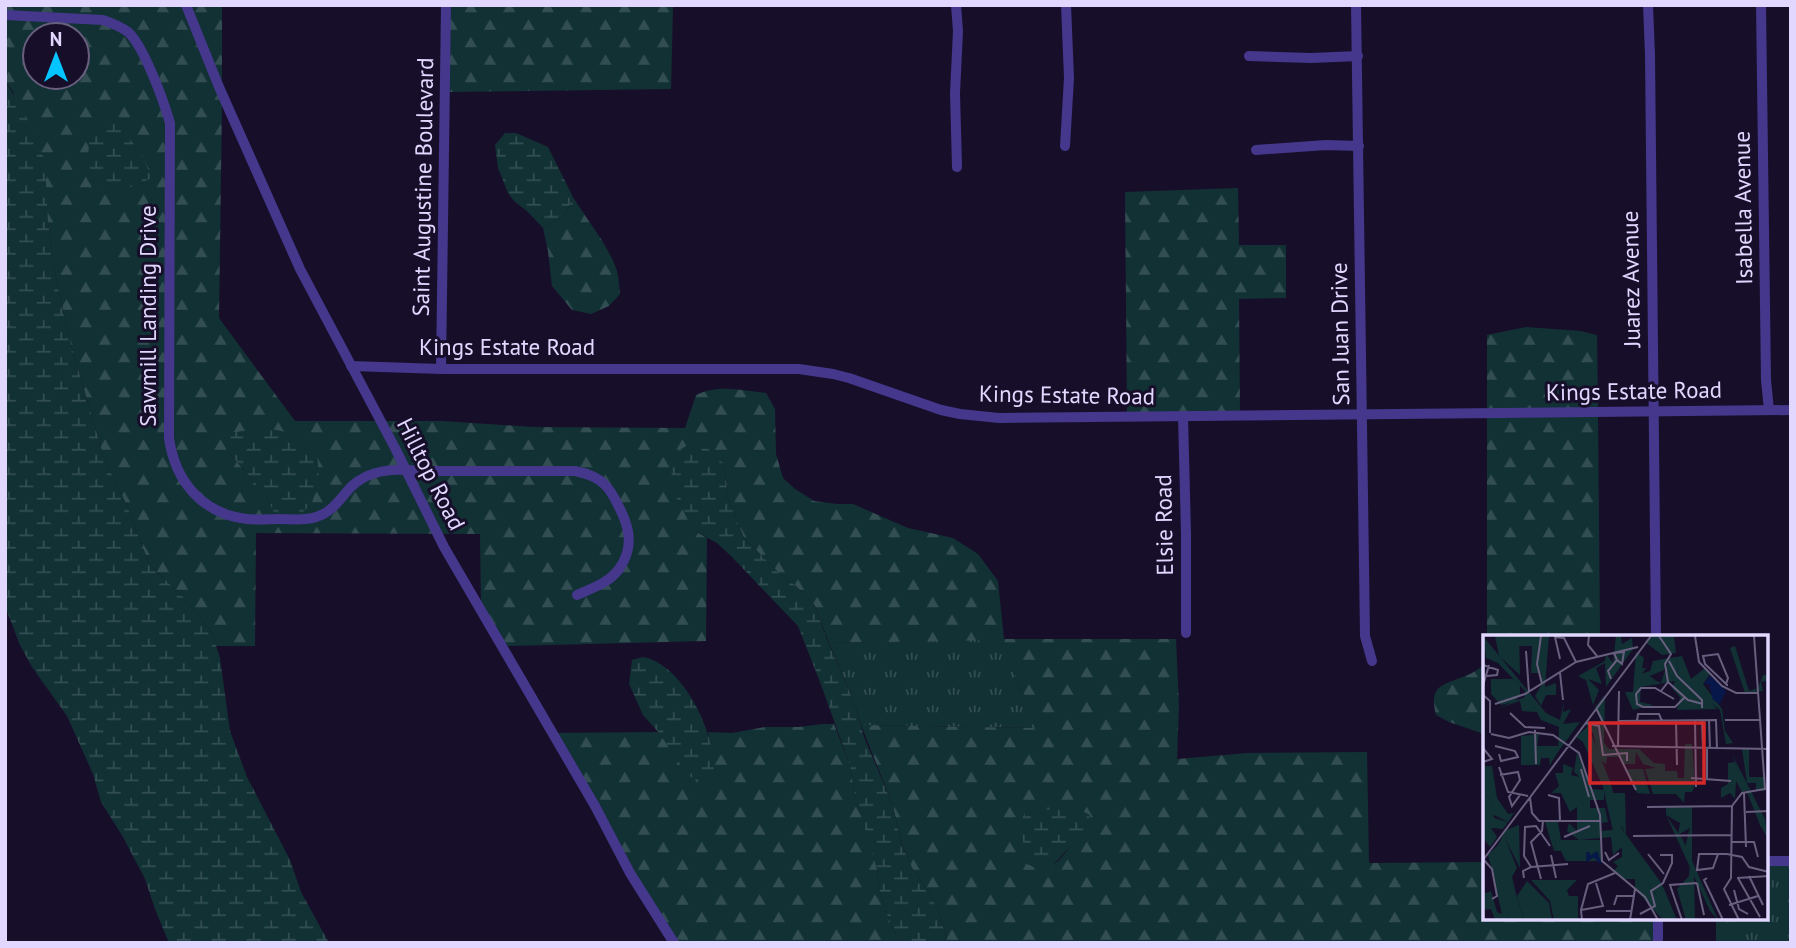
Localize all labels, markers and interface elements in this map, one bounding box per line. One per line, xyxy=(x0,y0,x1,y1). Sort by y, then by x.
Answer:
north arrow xyxy=(21,21,91,91)
text: N xyxy=(50,27,62,51)
street label: Saint Augustine Boulevard xyxy=(406,57,439,317)
street label: Isabella Avenue xyxy=(1727,131,1758,285)
street label: Sawmill Landing Drive xyxy=(133,205,162,427)
street label: Juarez Avenue xyxy=(1615,210,1646,349)
street label: San Juan Drive xyxy=(1324,262,1355,406)
street label: Kings Estate Road xyxy=(419,332,595,361)
street label: Kings Estate Road xyxy=(1546,374,1722,407)
street label: Kings Estate Road xyxy=(979,378,1155,411)
street label: Hilltop Road xyxy=(391,413,472,535)
street label: Elsie Road xyxy=(1148,474,1179,576)
inset map xyxy=(1483,635,1768,920)

